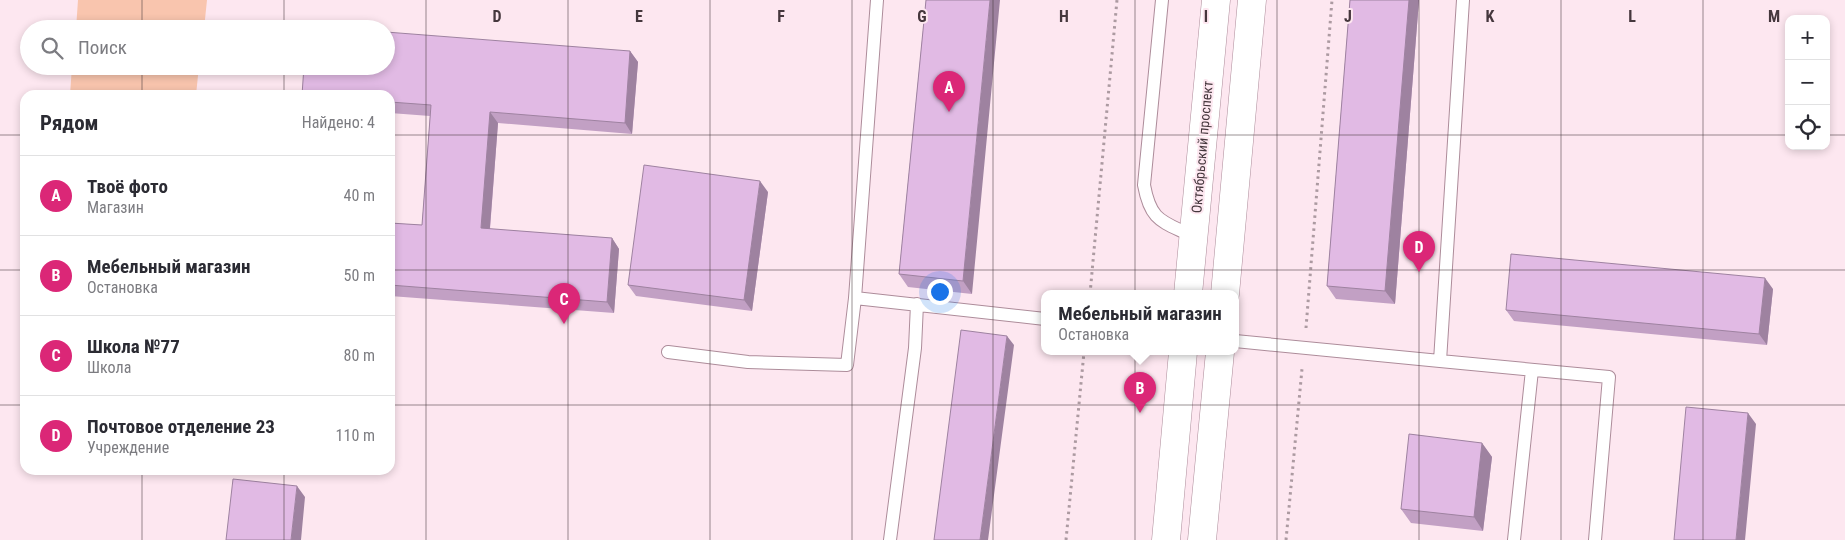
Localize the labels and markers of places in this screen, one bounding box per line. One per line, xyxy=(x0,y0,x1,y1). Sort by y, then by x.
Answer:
pin: A xyxy=(933,71,965,112)
pin: D xyxy=(1403,231,1435,272)
pin: C xyxy=(548,283,580,324)
pin: B xyxy=(1124,372,1156,413)

